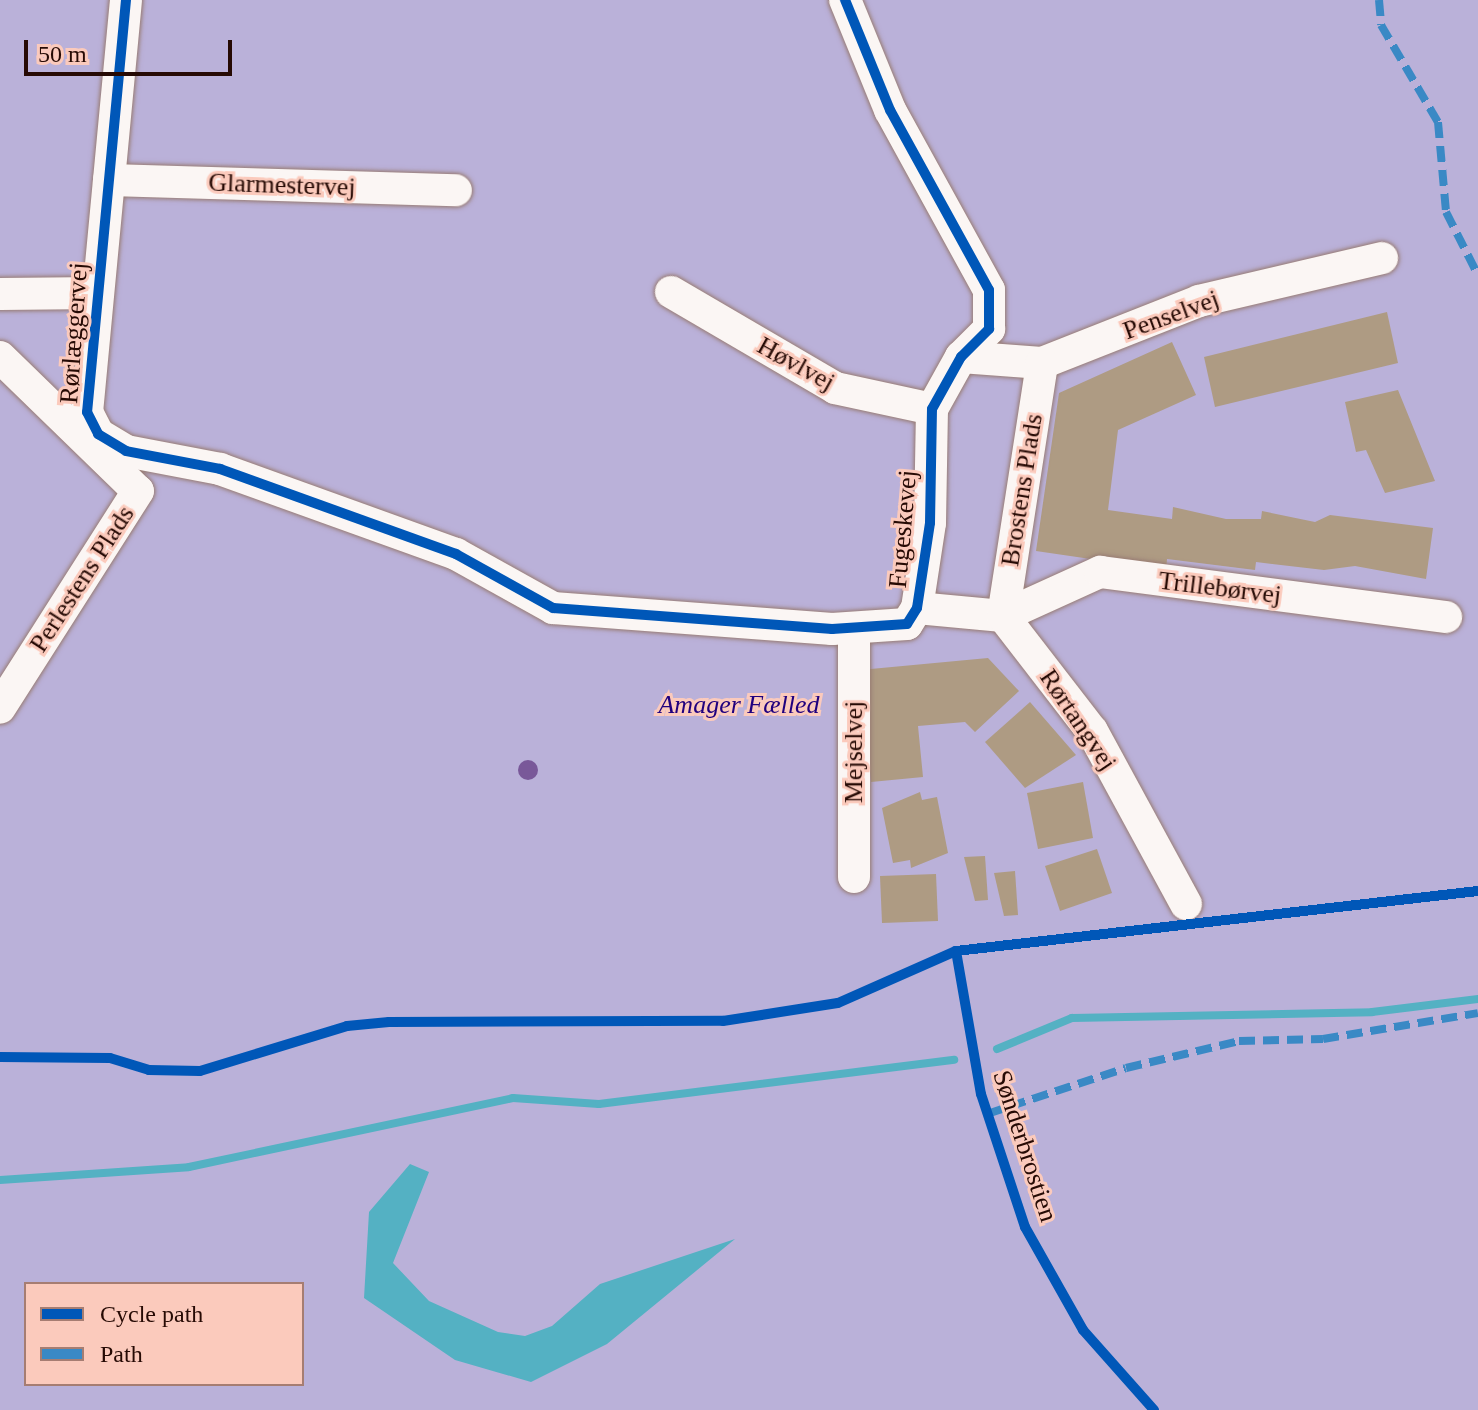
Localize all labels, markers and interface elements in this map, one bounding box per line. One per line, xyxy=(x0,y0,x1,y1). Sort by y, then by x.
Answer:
scale bar xyxy=(28,24,236,74)
text: 50 m xyxy=(38,41,87,67)
street label: Glarmestervej xyxy=(208,167,356,203)
street label: Rørlæggervej xyxy=(54,261,94,405)
street label: Penselvej xyxy=(1119,283,1223,347)
street label: Høvlvej xyxy=(752,330,840,398)
street label: Brostens Plads xyxy=(995,412,1049,568)
street label: Fugeskevej xyxy=(882,469,924,589)
street label: Perlestens Plads xyxy=(23,500,141,658)
street label: Trillebørvej xyxy=(1157,565,1283,611)
street label: Rørtangvej xyxy=(1033,663,1123,777)
park label: Amager Fælled xyxy=(658,689,820,721)
street label: Mejselvej xyxy=(838,701,870,803)
street label: Sønderbrostien xyxy=(986,1066,1064,1226)
legend xyxy=(24,1282,304,1386)
text: Cycle path xyxy=(100,1301,203,1327)
text: Path xyxy=(100,1341,143,1367)

